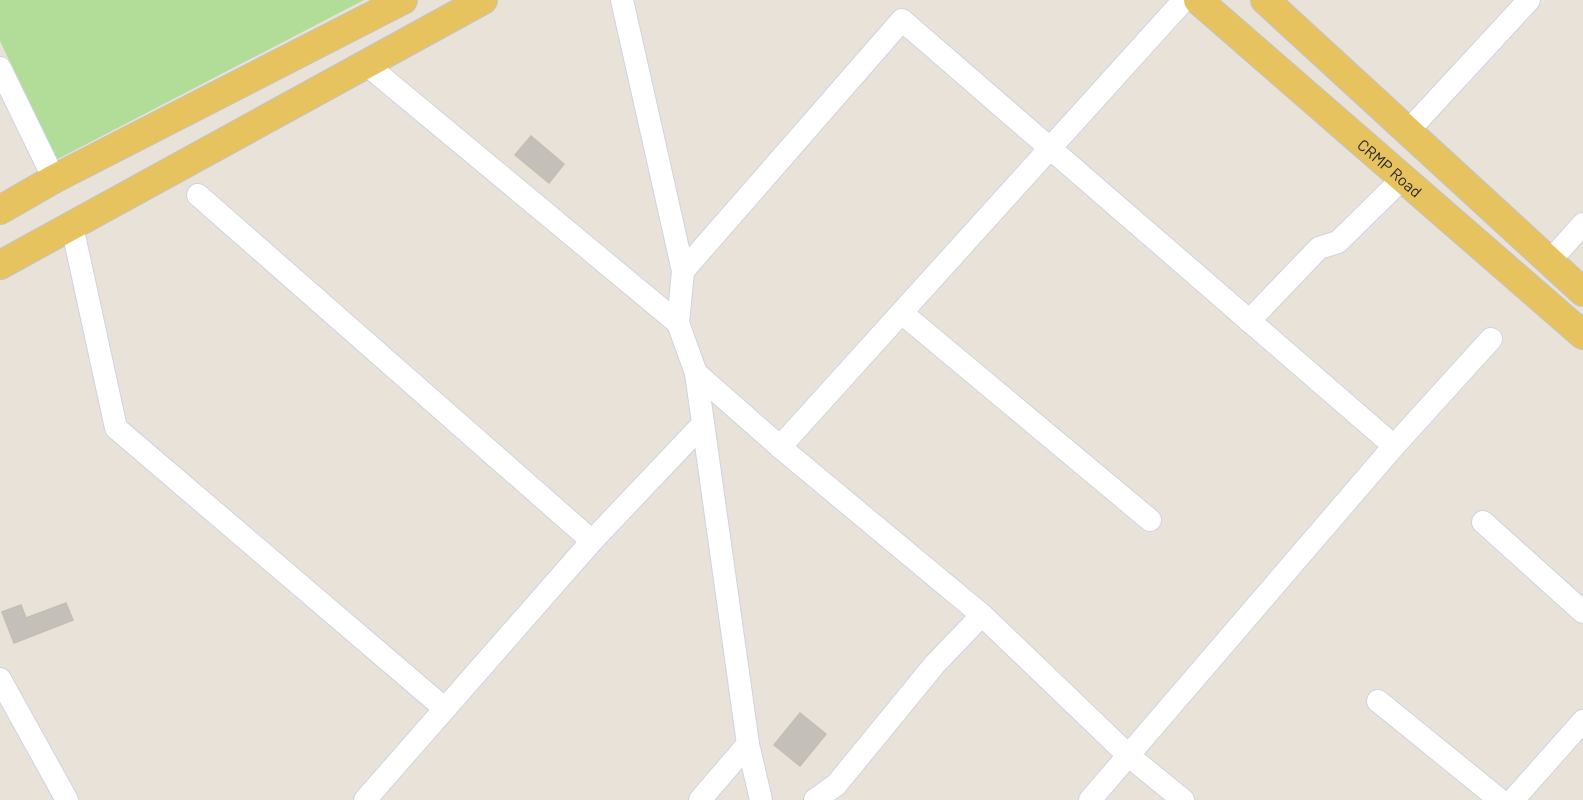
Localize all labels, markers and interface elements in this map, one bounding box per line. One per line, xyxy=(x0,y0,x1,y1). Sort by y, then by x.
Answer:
street label: CRMP Road xyxy=(1354,134,1426,201)

